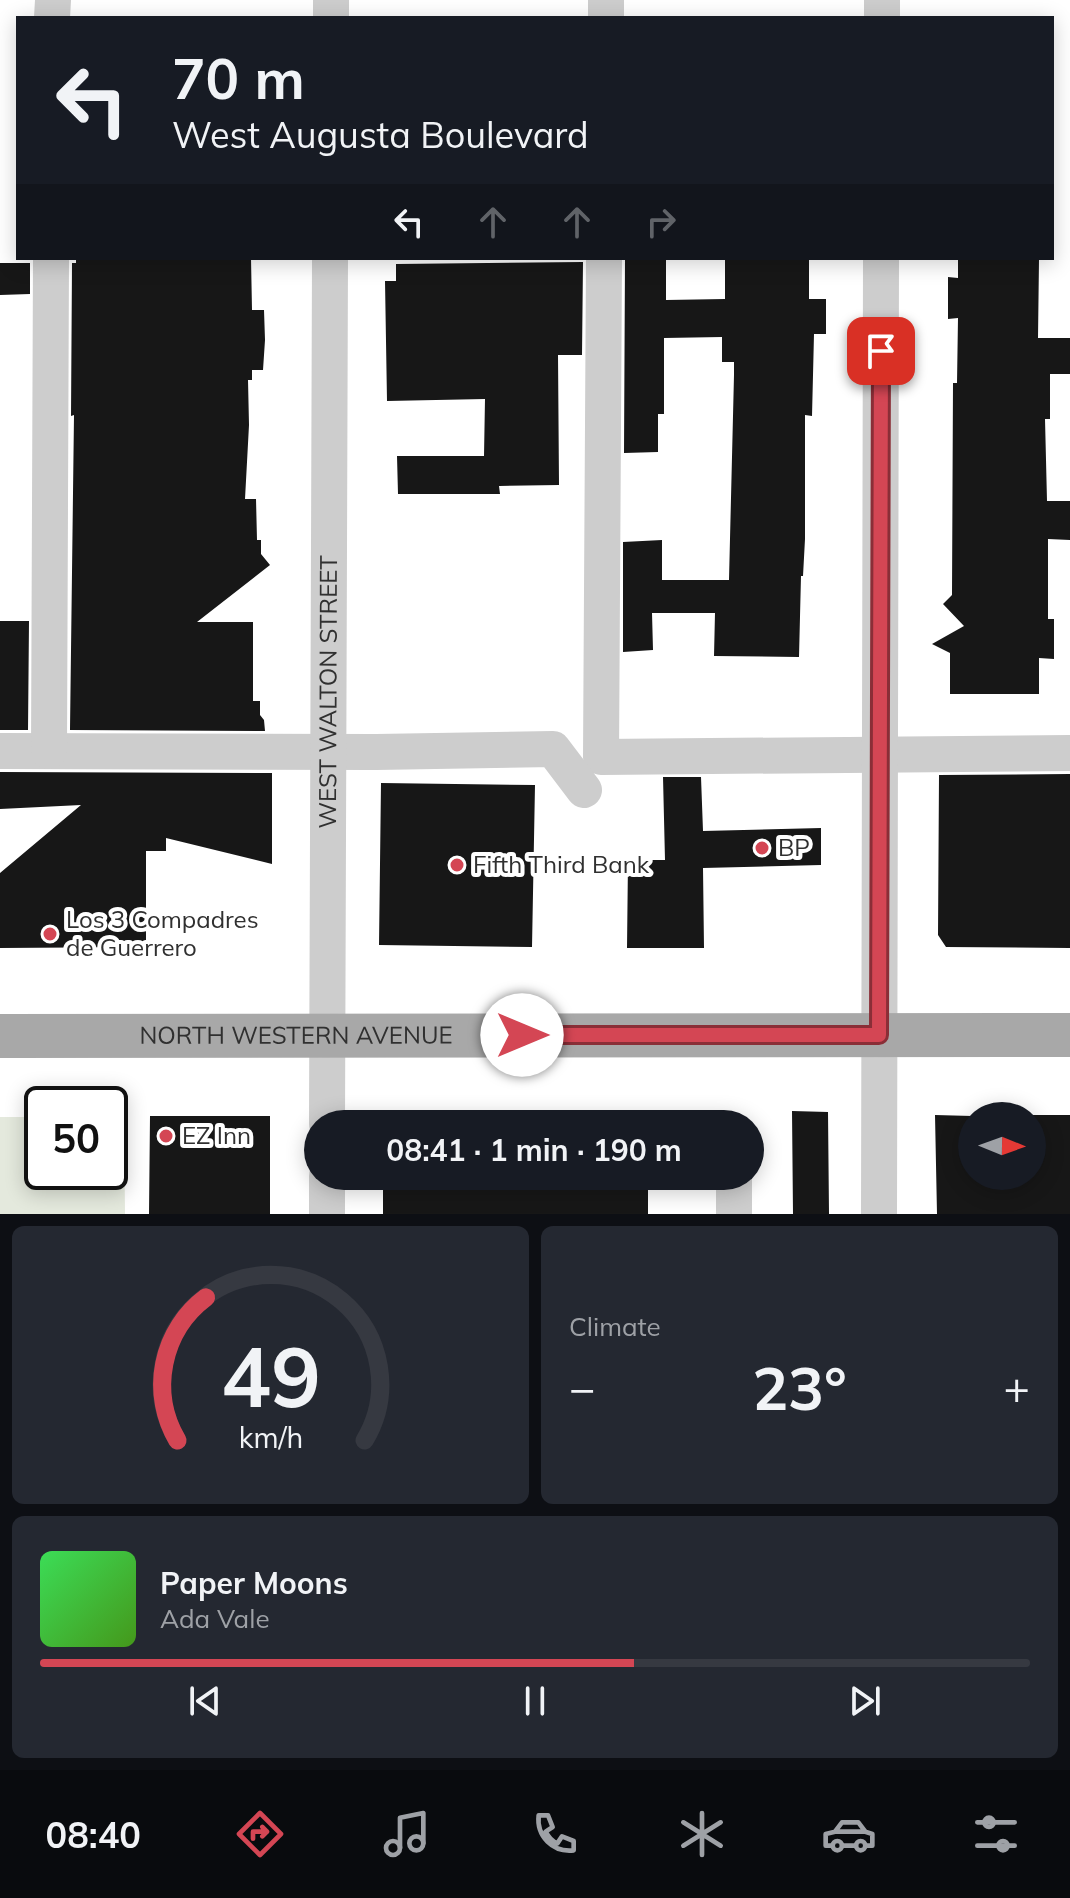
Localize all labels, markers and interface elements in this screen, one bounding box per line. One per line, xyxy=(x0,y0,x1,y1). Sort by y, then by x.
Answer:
text: 70 m xyxy=(172,43,305,113)
icon: left xyxy=(40,48,144,152)
text: West Augusta Boulevard xyxy=(172,112,589,157)
icon: left xyxy=(387,200,431,244)
icon: ahead xyxy=(471,200,515,244)
icon: ahead xyxy=(555,200,599,244)
icon: right xyxy=(639,200,683,244)
pin xyxy=(847,317,915,385)
icon: arrive xyxy=(859,329,903,373)
street label: WEST WALTON STREET xyxy=(312,555,343,829)
place label: BP xyxy=(778,832,810,862)
marker: BP xyxy=(753,839,771,857)
place label: Fifth Third Bank xyxy=(473,849,650,879)
marker: Fifth Third Bank xyxy=(448,856,466,874)
place label: Los 3 Compadres de Guerrero xyxy=(66,904,259,962)
marker: Los 3 Compadres de Guerrero xyxy=(41,925,59,943)
position arrow xyxy=(480,993,564,1077)
street label: NORTH WESTERN AVENUE xyxy=(139,1020,453,1050)
speed limit sign: 50 xyxy=(24,1086,128,1190)
north arrow xyxy=(958,1102,1046,1190)
map controls xyxy=(958,1102,1046,1190)
place label: EZ Inn xyxy=(182,1120,251,1150)
marker: EZ Inn xyxy=(157,1127,175,1145)
text: 08:41 · 1 min · 190 m xyxy=(386,1131,682,1169)
text: Climate xyxy=(569,1310,661,1343)
text: 49 xyxy=(221,1323,320,1428)
text: 23° xyxy=(752,1350,847,1425)
text: − xyxy=(569,1360,595,1415)
text: + xyxy=(1004,1360,1030,1415)
text: km/h xyxy=(238,1419,303,1455)
text: Paper Moons xyxy=(160,1564,348,1602)
text: Ada Vale xyxy=(160,1602,270,1635)
icon: previous xyxy=(183,1679,227,1723)
icon: pause xyxy=(513,1679,557,1723)
icon: next xyxy=(843,1679,887,1723)
icon: directions xyxy=(232,1806,288,1862)
icon: music xyxy=(379,1806,435,1862)
icon: phone xyxy=(527,1806,583,1862)
icon: climate xyxy=(674,1806,730,1862)
icon: car xyxy=(821,1806,877,1862)
icon: filters xyxy=(968,1806,1024,1862)
text: 08:40 xyxy=(46,1812,141,1857)

